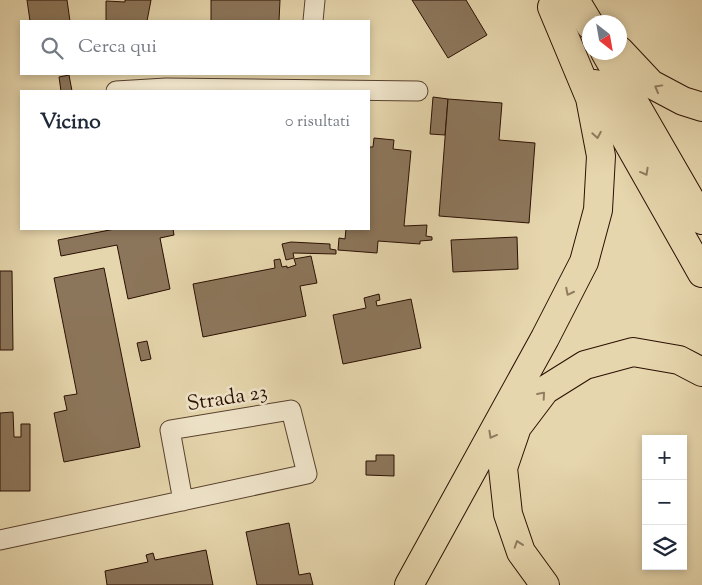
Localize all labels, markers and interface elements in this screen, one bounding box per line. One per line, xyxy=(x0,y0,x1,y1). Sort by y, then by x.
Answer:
north arrow xyxy=(582,15,627,60)
search box xyxy=(20,20,370,75)
icon: search xyxy=(38,34,66,62)
text: Cerca qui xyxy=(78,34,157,61)
one-way arrow xyxy=(654,84,663,94)
text: Vicino xyxy=(40,108,101,138)
text: 0 risultati xyxy=(285,111,350,134)
one-way arrow xyxy=(591,131,601,140)
one-way arrow xyxy=(638,166,648,175)
one-way arrow xyxy=(565,287,575,296)
street label: Strada 23 xyxy=(185,378,270,420)
one-way arrow xyxy=(537,391,546,400)
one-way arrow xyxy=(488,430,498,439)
map controls xyxy=(642,435,687,570)
button: + xyxy=(642,435,687,480)
button: − xyxy=(642,480,687,525)
button: layers xyxy=(642,525,687,570)
one-way arrow xyxy=(514,541,524,549)

